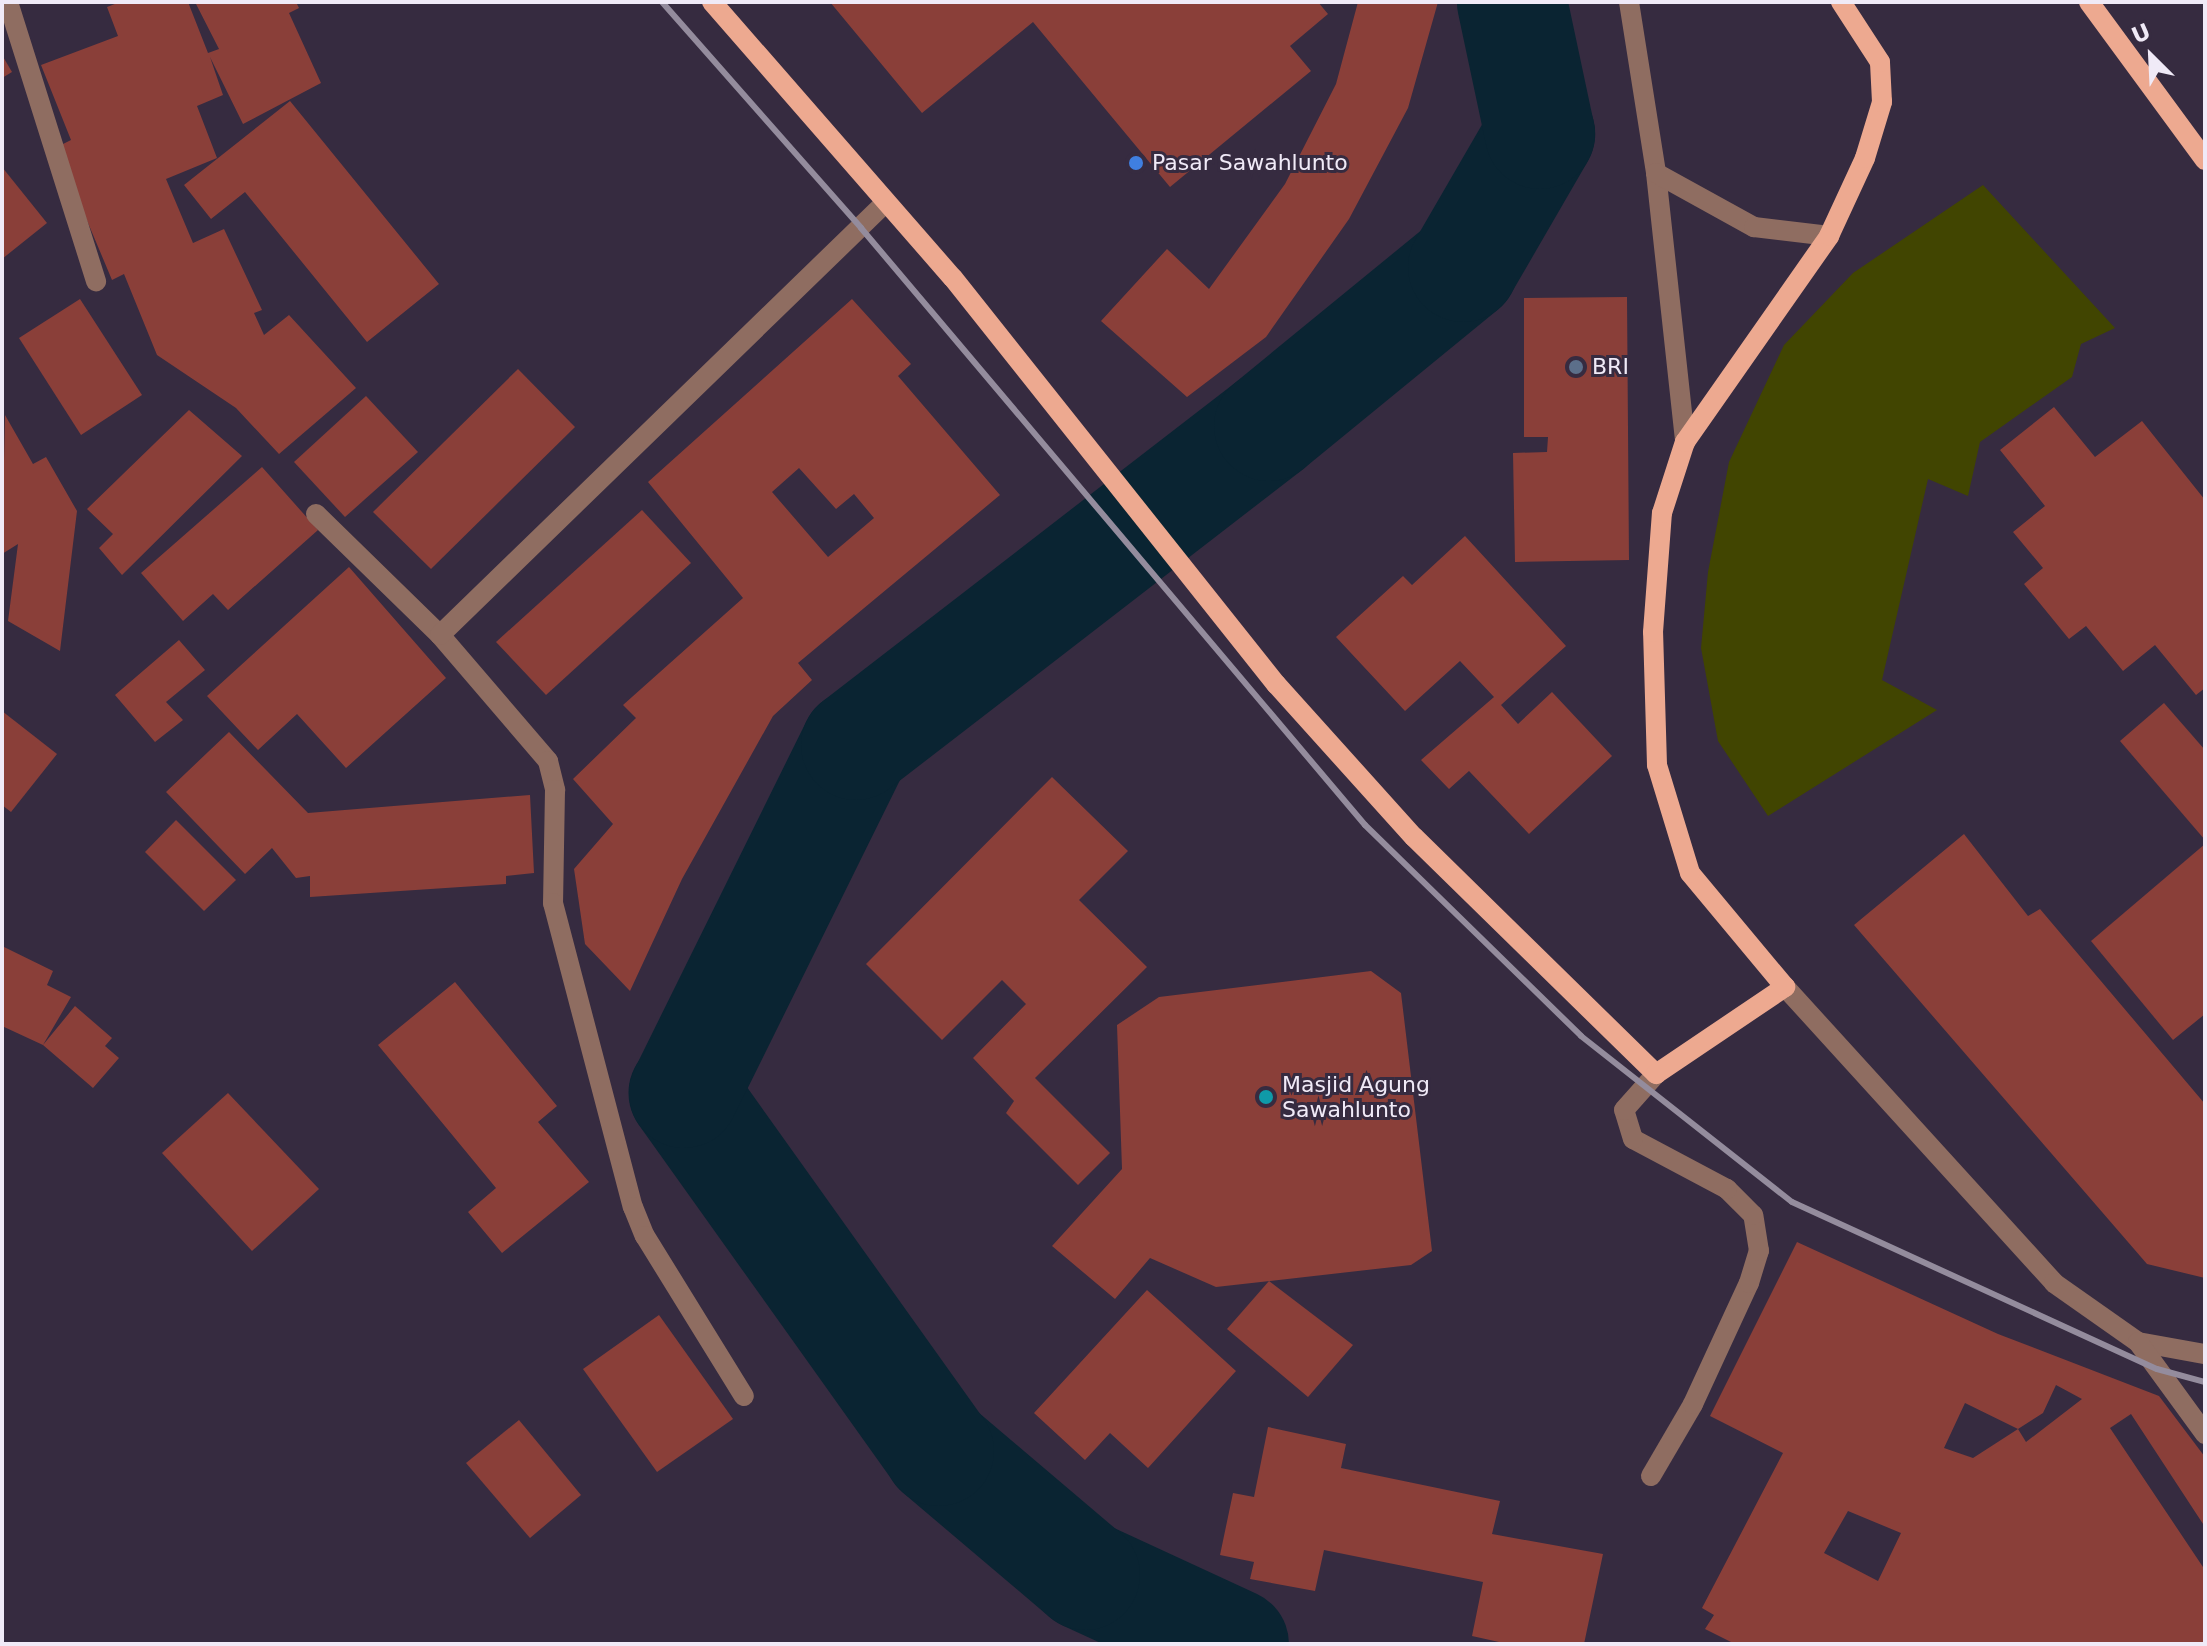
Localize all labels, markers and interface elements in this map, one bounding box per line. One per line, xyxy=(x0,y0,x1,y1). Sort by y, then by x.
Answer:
north arrow xyxy=(2111,16,2191,96)
text: U xyxy=(2128,19,2154,49)
place label: Pasar Sawahlunto xyxy=(1152,150,1348,176)
marker: Pasar Sawahlunto xyxy=(1127,154,1145,172)
place label: BRI xyxy=(1592,354,1629,380)
marker: BRI xyxy=(1567,358,1585,376)
place label: Masjid Agung Sawahlunto xyxy=(1282,1071,1430,1122)
marker: Masjid Agung Sawahlunto xyxy=(1257,1088,1275,1106)

